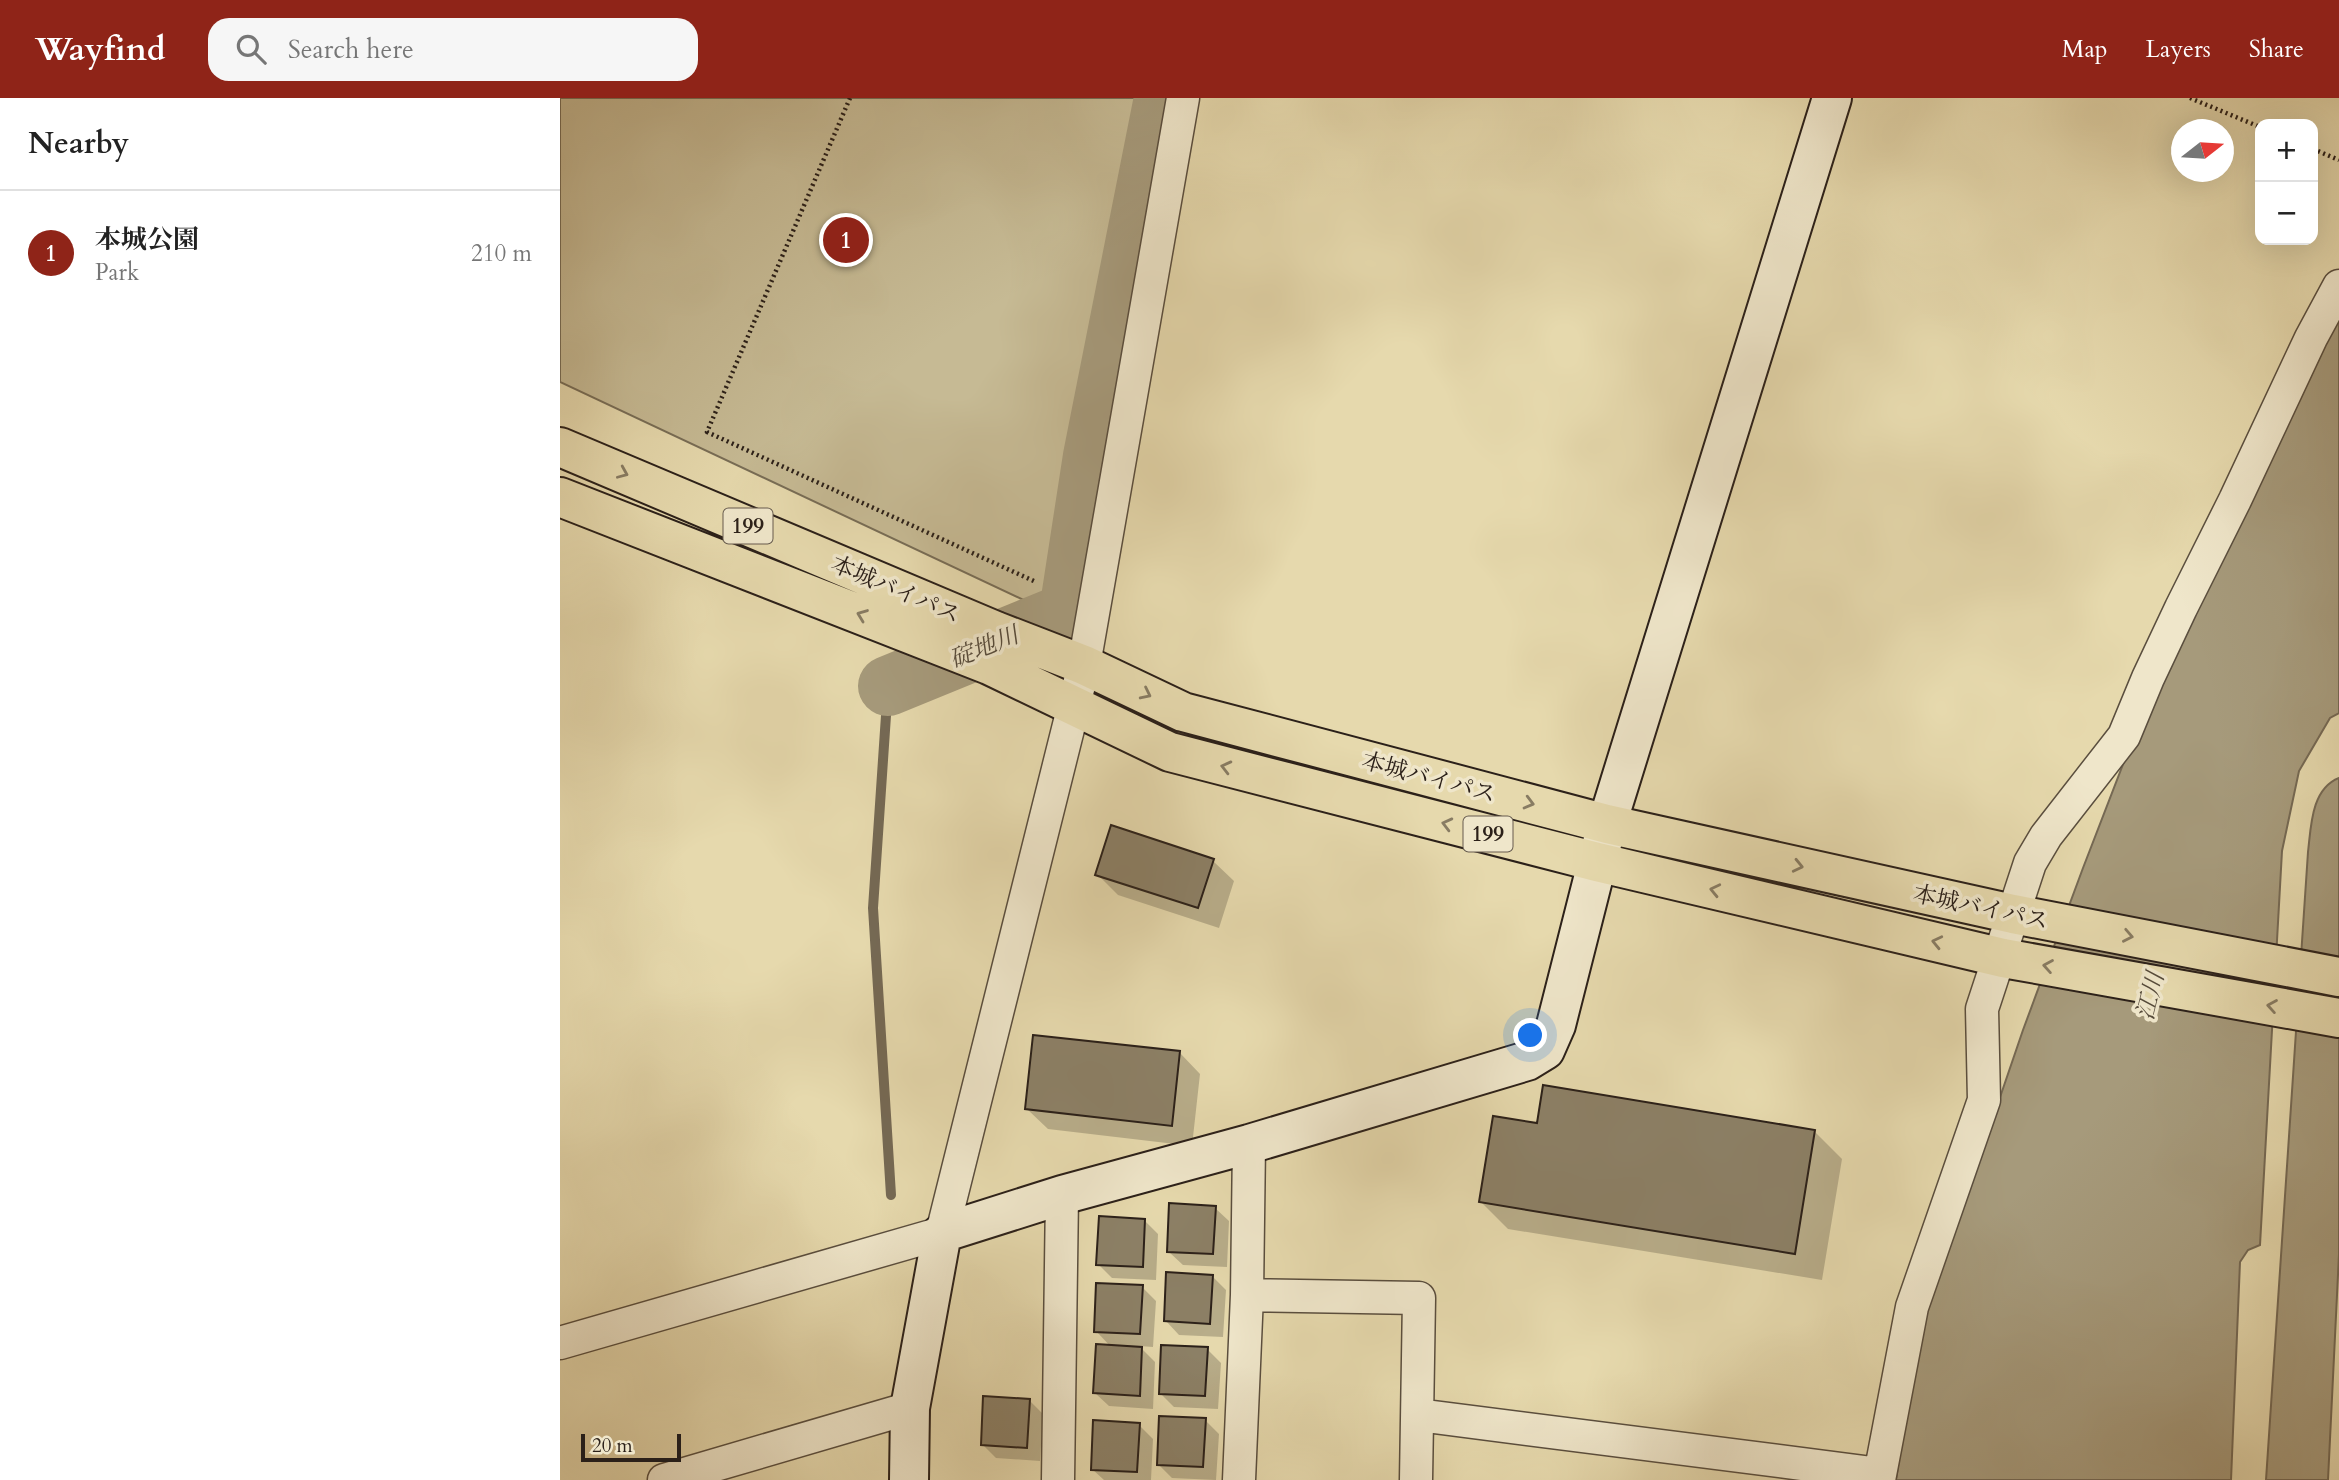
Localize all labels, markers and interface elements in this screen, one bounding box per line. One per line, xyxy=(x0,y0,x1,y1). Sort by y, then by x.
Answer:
search box xyxy=(208,18,698,81)
text: Wayfind xyxy=(35,27,166,72)
icon: search xyxy=(232,30,270,68)
text: Search here xyxy=(288,32,414,67)
text: Map xyxy=(2062,33,2108,66)
text: Layers xyxy=(2146,33,2211,66)
text: Share xyxy=(2249,33,2304,66)
north arrow xyxy=(2171,119,2234,182)
map controls xyxy=(2255,119,2318,245)
button: + xyxy=(2255,119,2318,182)
text: Nearby xyxy=(28,123,129,164)
button: − xyxy=(2255,182,2318,245)
pin: 1 xyxy=(823,214,869,266)
text: 本城公園 xyxy=(95,222,199,257)
text: 1 xyxy=(45,238,57,269)
text: 210 m xyxy=(471,238,532,269)
text: Park xyxy=(95,257,139,288)
one-way arrow xyxy=(616,465,628,479)
road number: 199 xyxy=(724,508,772,544)
street label: 本城バイパス xyxy=(826,548,965,631)
one-way arrow xyxy=(856,609,868,623)
water label: 碇地川 xyxy=(945,618,1027,676)
one-way arrow xyxy=(1139,686,1151,700)
street label: 本城バイパス xyxy=(1358,745,1499,810)
one-way arrow xyxy=(1221,761,1233,775)
one-way arrow xyxy=(1523,795,1535,809)
road number: 199 xyxy=(1464,816,1513,852)
one-way arrow xyxy=(1441,818,1453,832)
one-way arrow xyxy=(1792,858,1804,873)
street label: 本城バイパス xyxy=(1910,878,2051,937)
one-way arrow xyxy=(1709,884,1721,898)
one-way arrow xyxy=(2122,928,2134,943)
one-way arrow xyxy=(1931,936,1943,950)
one-way arrow xyxy=(2042,959,2054,974)
water label: 江川 xyxy=(2129,966,2173,1023)
one-way arrow xyxy=(2266,999,2278,1014)
your location xyxy=(1513,1018,1547,1052)
scale bar xyxy=(581,1431,681,1463)
text: 20 m xyxy=(592,1433,633,1459)

